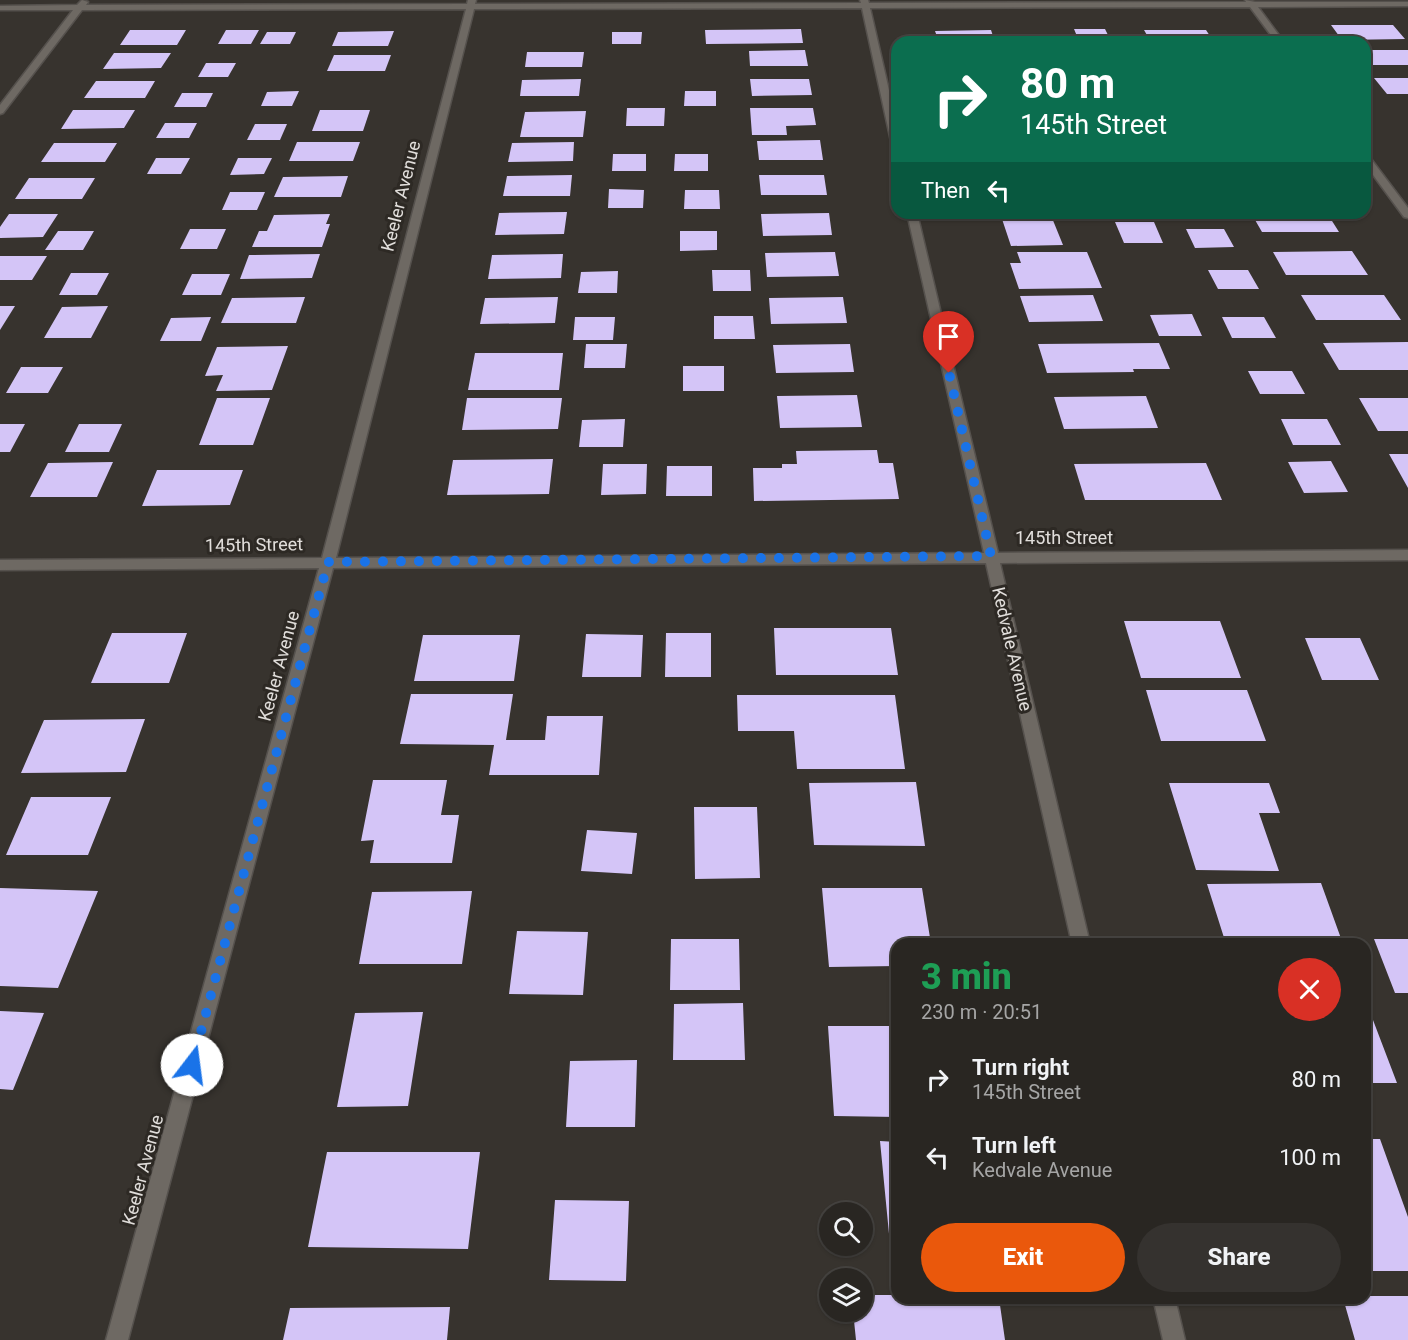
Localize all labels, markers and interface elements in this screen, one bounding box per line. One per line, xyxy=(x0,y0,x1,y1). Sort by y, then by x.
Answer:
text: 80 m xyxy=(1020,59,1115,108)
icon: right xyxy=(921,60,999,138)
text: 145th Street xyxy=(1020,109,1167,141)
street label: Keeler Avenue xyxy=(377,138,424,253)
icon: left xyxy=(982,174,1015,207)
text: Then xyxy=(921,178,970,203)
pin xyxy=(923,311,974,373)
icon: arrive xyxy=(932,320,965,353)
street label: 145th Street xyxy=(1015,527,1113,548)
street label: 145th Street xyxy=(205,533,303,556)
street label: Kedvale Avenue xyxy=(988,585,1037,713)
street label: Keeler Avenue xyxy=(254,608,303,723)
text: 3 min xyxy=(921,956,1012,998)
button: close xyxy=(1278,958,1341,1021)
text: 230 m · 20:51 xyxy=(921,1000,1042,1024)
position arrow xyxy=(160,1033,224,1097)
text: Turn right xyxy=(972,1055,1069,1080)
icon: right xyxy=(921,1063,954,1096)
text: 80 m xyxy=(1292,1067,1341,1092)
text: 145th Street xyxy=(972,1080,1081,1104)
street label: Keeler Avenue xyxy=(118,1112,167,1227)
text: Turn left xyxy=(972,1133,1056,1158)
icon: left xyxy=(921,1141,954,1174)
text: 100 m xyxy=(1279,1145,1341,1170)
text: Kedvale Avenue xyxy=(972,1158,1112,1182)
map controls xyxy=(819,1202,873,1322)
button: search xyxy=(819,1202,873,1256)
button: Exit xyxy=(921,1223,1125,1292)
button: Share xyxy=(1137,1223,1341,1292)
button: layers xyxy=(819,1268,873,1322)

